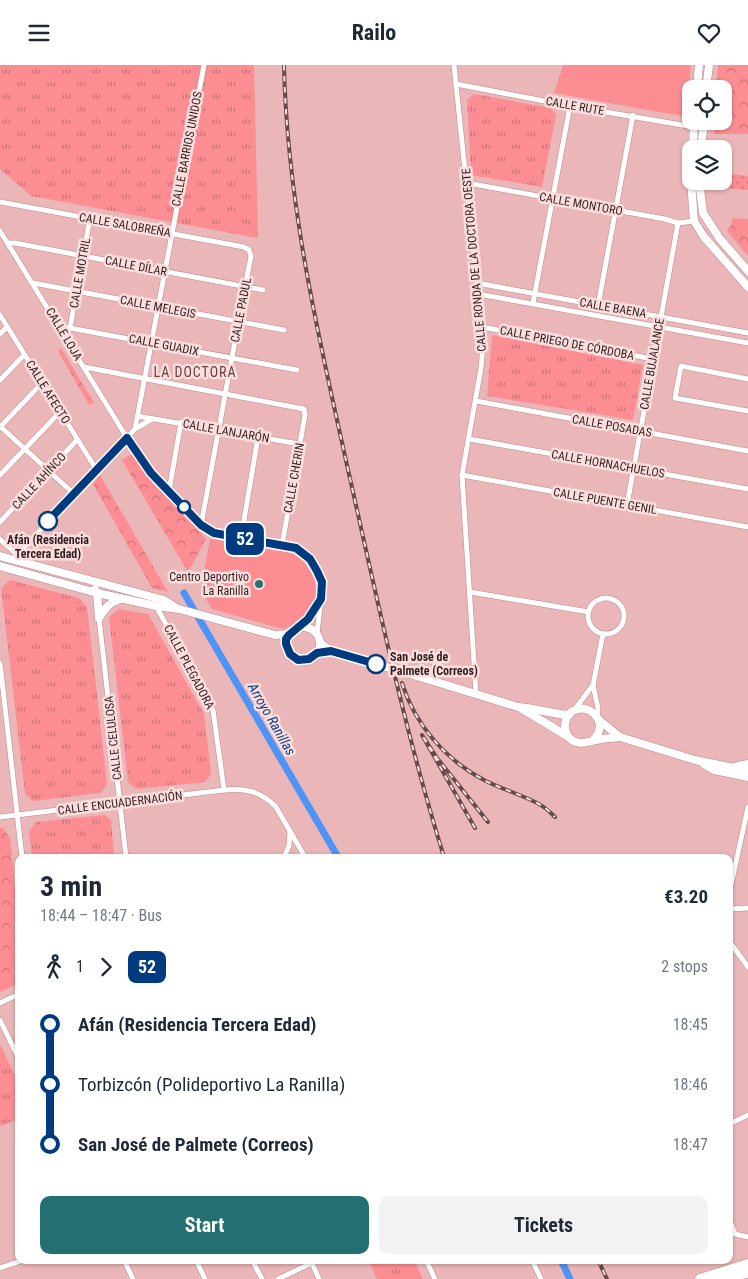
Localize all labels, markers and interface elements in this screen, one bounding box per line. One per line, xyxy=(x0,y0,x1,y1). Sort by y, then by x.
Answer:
icon: menu xyxy=(25,19,53,47)
icon: heart xyxy=(695,19,723,47)
text: Railo xyxy=(352,20,396,45)
map controls xyxy=(682,80,732,190)
button: locate xyxy=(682,80,732,130)
street label: CALLE BARRIOS UNIDOS xyxy=(169,90,205,208)
street label: CALLE RUTE xyxy=(545,94,605,118)
button: layers xyxy=(682,140,732,190)
street label: CALLE RONDA DE LA DOCTORA OESTE xyxy=(459,168,489,352)
street label: CALLE MONTORO xyxy=(538,190,624,218)
street label: CALLE SALOBREÑA xyxy=(78,208,172,240)
street label: CALLE MOTRIL xyxy=(67,236,93,309)
street label: CALLE DÍLAR xyxy=(104,252,169,279)
street label: CALLE PADUL xyxy=(228,276,254,344)
street label: CALLE MELEGIS xyxy=(119,293,197,321)
street label: CALLE BAENA xyxy=(578,295,648,321)
street label: CALLE LOJA xyxy=(43,305,85,363)
street label: CALLE BUJALANCE xyxy=(637,317,667,411)
street label: CALLE PRIEGO DE CÓRDOBA xyxy=(499,322,636,363)
street label: CALLE GUADIX xyxy=(128,331,201,359)
street label: CALLE AFECTO xyxy=(23,358,73,426)
district label: LA DOCTORA xyxy=(153,364,237,380)
street label: CALLE POSADAS xyxy=(571,412,653,440)
street label: CALLE LANJARÓN xyxy=(182,416,271,446)
street label: CALLE CHERIN xyxy=(281,442,307,514)
street label: CALLE HORNACHUELOS xyxy=(550,447,666,481)
street label: CALLE AHÍNCO xyxy=(8,449,69,512)
street label: CALLE PUENTE GENIL xyxy=(552,485,658,517)
unlabelled marker xyxy=(177,500,191,514)
marker: Afán (Residencia Tercera Edad) xyxy=(38,511,58,531)
line badge: 52 xyxy=(222,523,268,555)
text: 52 xyxy=(236,528,254,549)
place label: Afán (Residencia Tercera Edad) xyxy=(7,533,89,561)
place label: Centro Deportivo La Ranilla xyxy=(169,570,249,598)
marker: Centro Deportivo La Ranilla xyxy=(253,578,265,590)
street label: CALLE PLEGADORA xyxy=(161,622,217,712)
place label: San José de Palmete (Correos) xyxy=(390,650,478,678)
marker: San José de Palmete (Correos) xyxy=(366,654,386,674)
water label: Arroyo Ranillas xyxy=(244,679,299,758)
street label: CALLE CELULOSA xyxy=(102,695,124,781)
street label: CALLE ENCUADERNACIÓN xyxy=(57,787,183,818)
text: 3 min xyxy=(40,870,102,903)
text: €3.20 xyxy=(664,885,708,908)
text: 18:44 – 18:47 · Bus xyxy=(40,906,162,925)
icon: walk xyxy=(40,953,68,981)
icon: forward xyxy=(92,953,120,981)
text: 52 xyxy=(138,956,156,977)
text: 1 xyxy=(76,957,84,976)
text: 2 stops xyxy=(661,957,708,976)
text: Afán (Residencia Tercera Edad) xyxy=(78,1013,317,1036)
text: 18:45 xyxy=(673,1015,708,1034)
text: Torbizcón (Polideportivo La Ranilla) xyxy=(78,1073,345,1096)
text: 18:46 xyxy=(673,1075,708,1094)
text: San José de Palmete (Correos) xyxy=(78,1133,314,1156)
text: 18:47 xyxy=(673,1135,708,1154)
button: Start xyxy=(40,1196,369,1254)
button: Tickets xyxy=(379,1196,708,1254)

